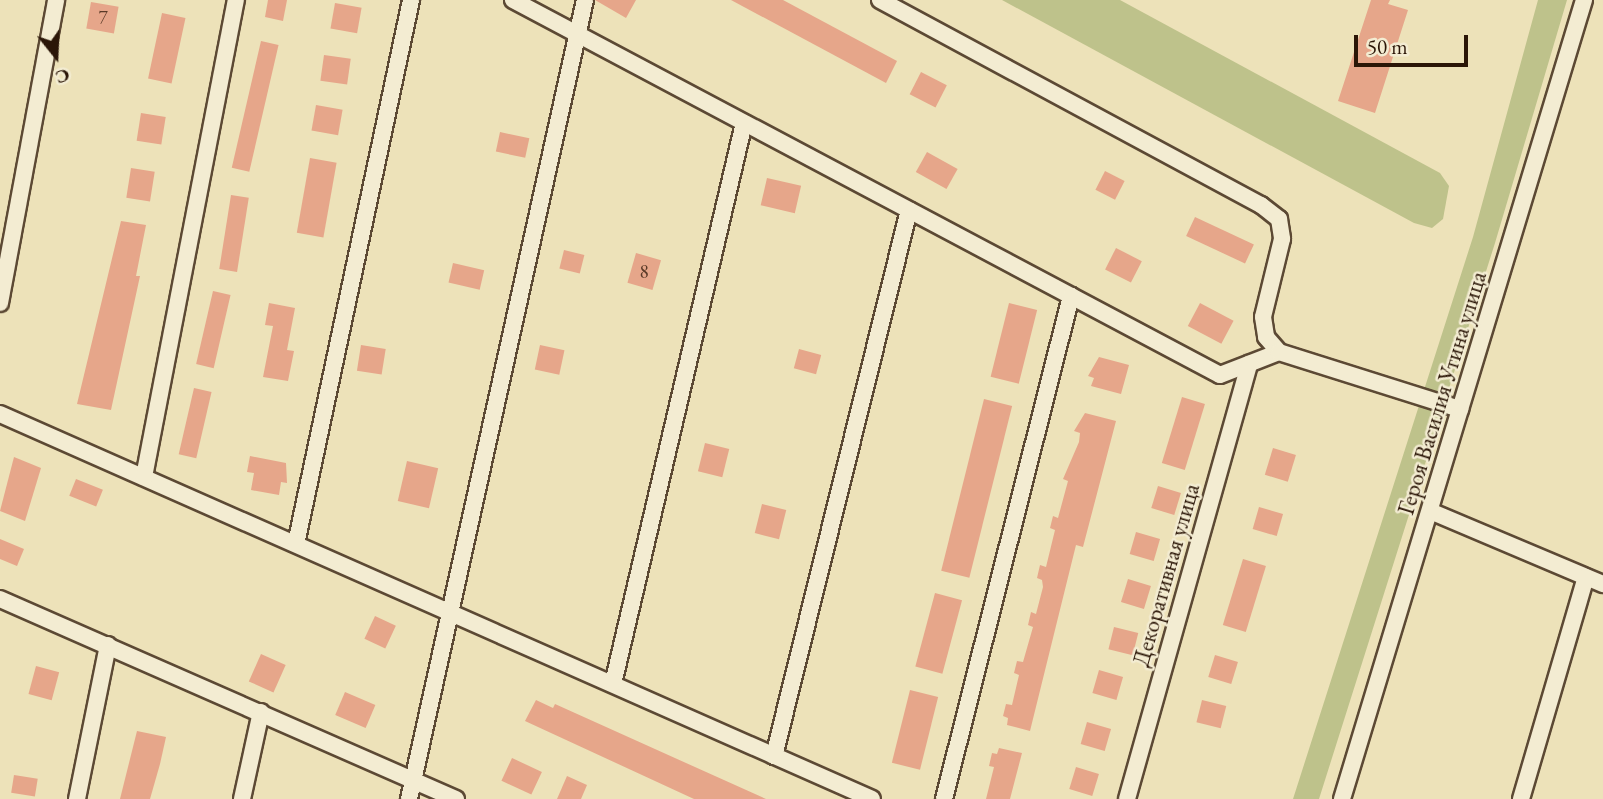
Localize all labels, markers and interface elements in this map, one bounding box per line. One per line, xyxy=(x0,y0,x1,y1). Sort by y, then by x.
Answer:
house number: 7 xyxy=(98,7,108,29)
north arrow xyxy=(21,21,91,91)
scale bar xyxy=(1358,21,1472,65)
text: 50 m xyxy=(1367,33,1408,60)
text: С xyxy=(52,62,73,90)
house number: 8 xyxy=(639,261,649,283)
street label: Героя Василия Утина улица xyxy=(1392,268,1492,518)
street label: Декоративная улица xyxy=(1127,480,1205,670)

